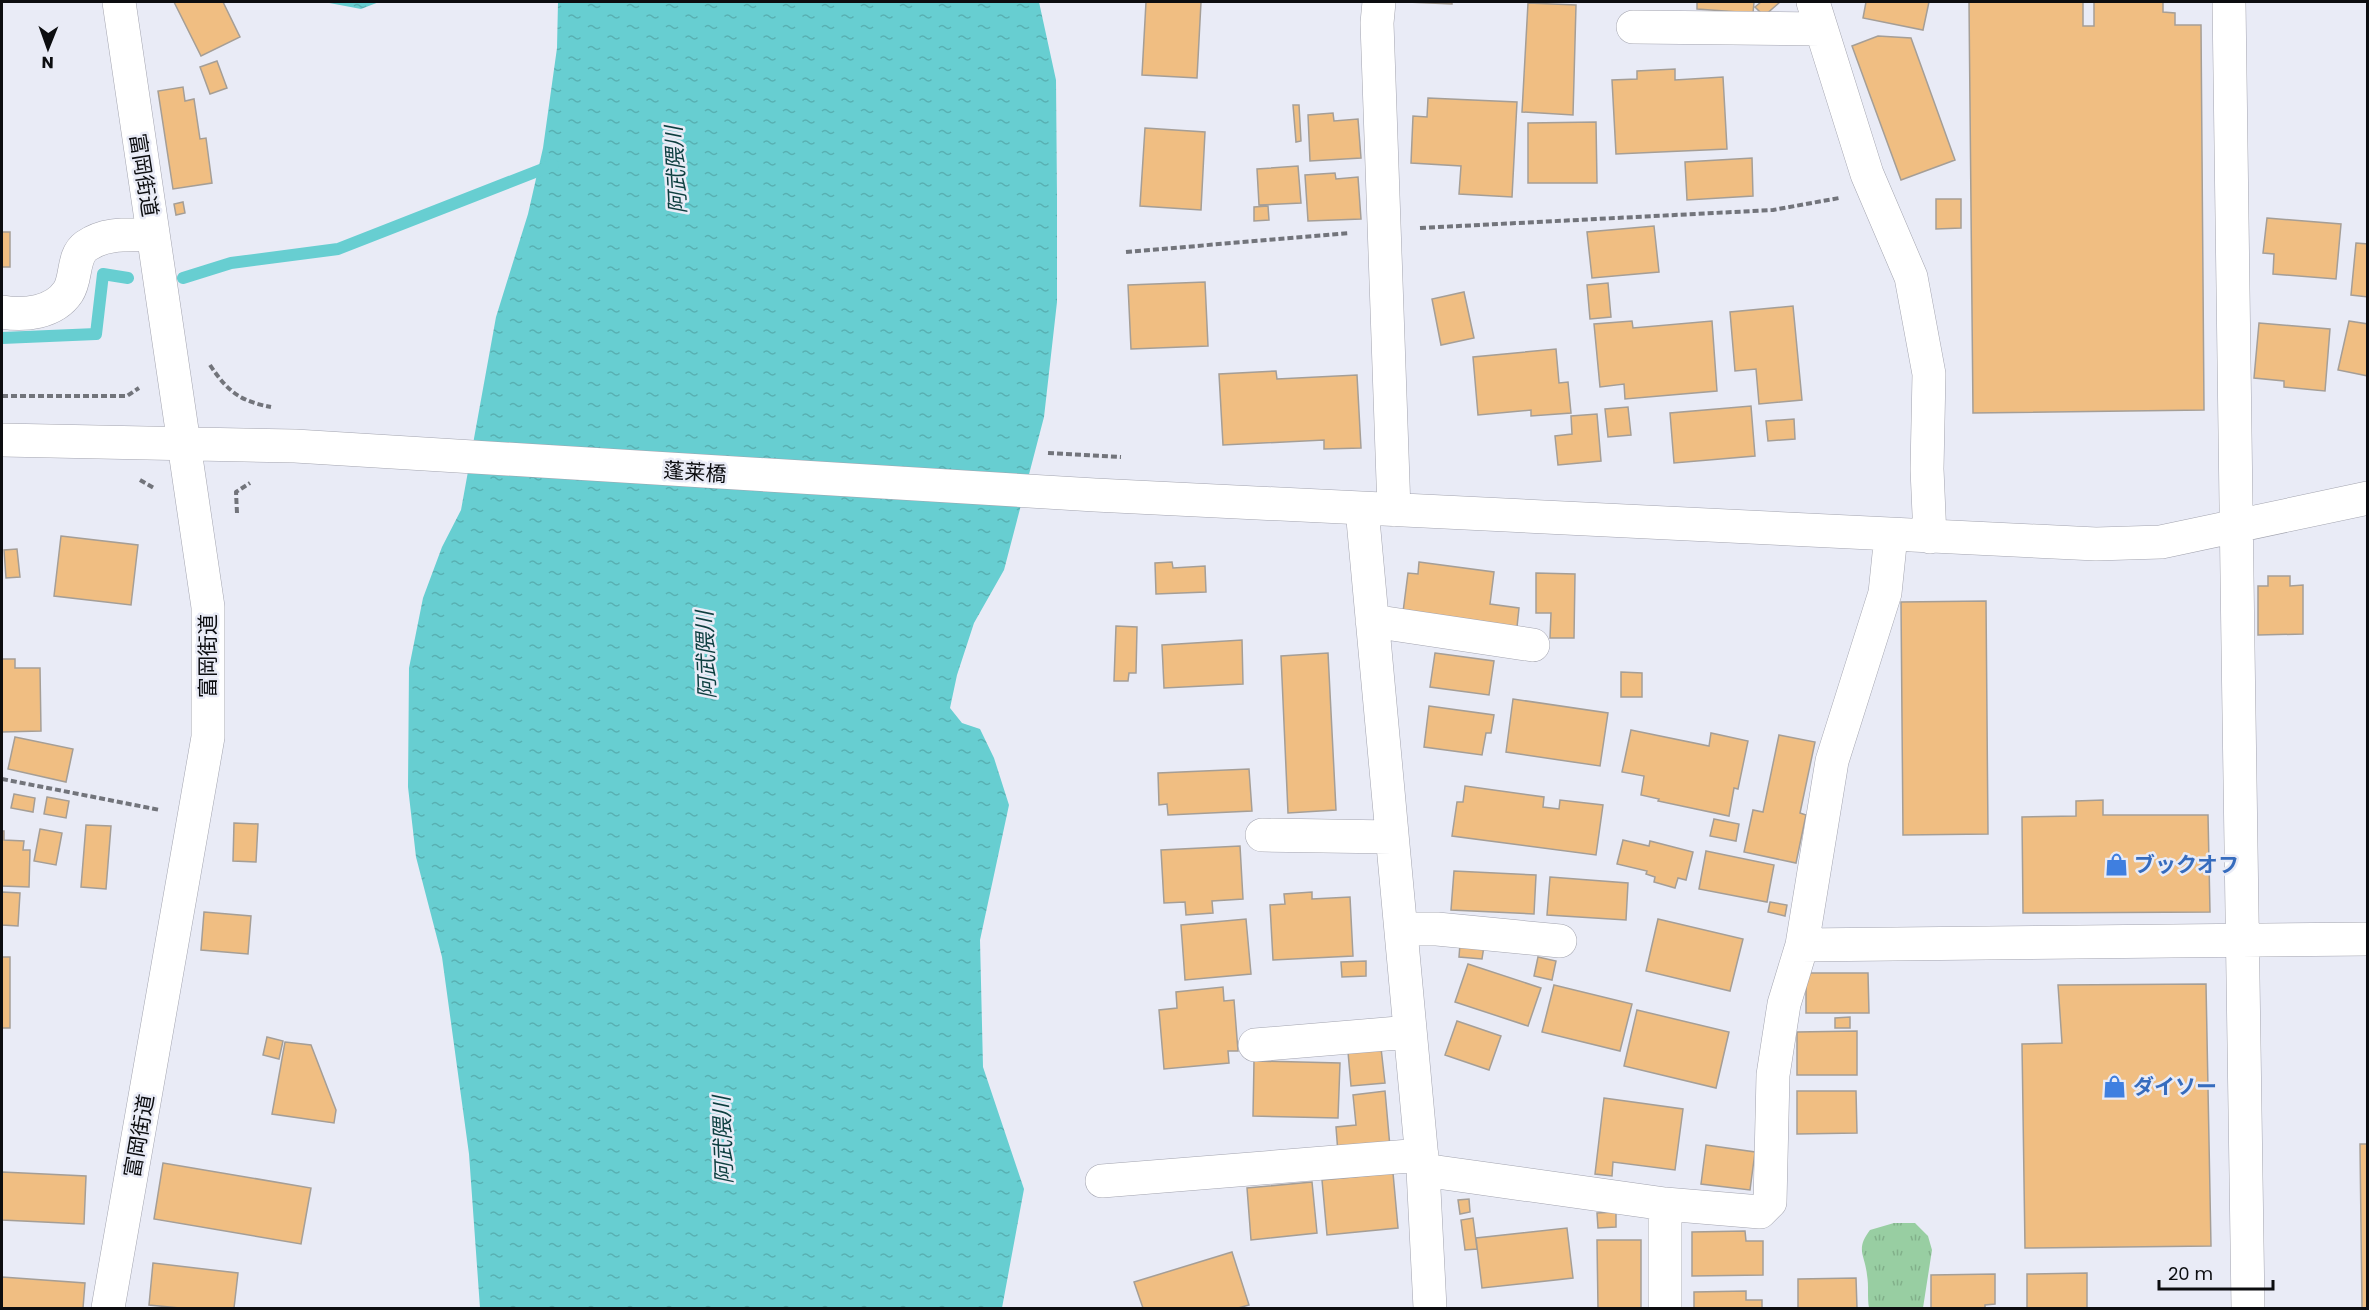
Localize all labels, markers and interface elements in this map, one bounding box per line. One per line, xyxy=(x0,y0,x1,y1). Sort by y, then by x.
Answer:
north arrow xyxy=(18,18,78,78)
text: N xyxy=(42,51,54,74)
water label: 阿武隈川 xyxy=(658,123,694,215)
street label: 富岡街道 xyxy=(123,131,165,219)
street label: 蓬莱橋 xyxy=(663,455,727,489)
water label: 阿武隈川 xyxy=(689,608,723,700)
street label: 富岡街道 xyxy=(193,614,222,698)
place label: ブックオフ xyxy=(2134,850,2239,879)
shop icon: ブックオフ xyxy=(2103,851,2129,877)
place label: ダイソー xyxy=(2133,1072,2217,1101)
shop icon: ダイソー xyxy=(2102,1073,2128,1099)
street label: 富岡街道 xyxy=(117,1092,161,1180)
water label: 阿武隈川 xyxy=(706,1093,740,1185)
scale bar xyxy=(2159,1253,2273,1291)
text: 20 m xyxy=(2168,1261,2213,1286)

